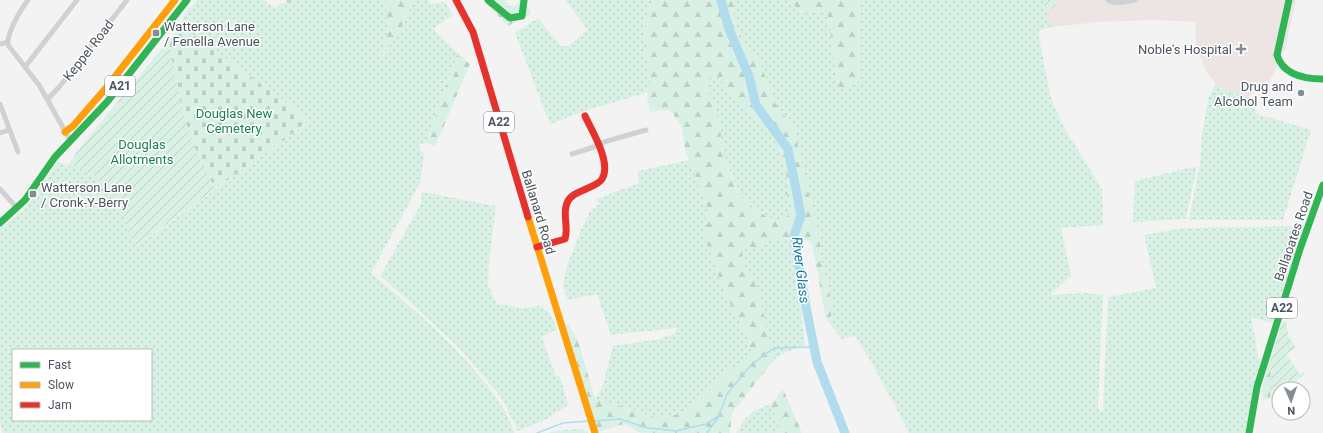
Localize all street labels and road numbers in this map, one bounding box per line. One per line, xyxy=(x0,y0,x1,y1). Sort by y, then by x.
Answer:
street label: Keppel Road xyxy=(60,17,117,84)
road number: A21 xyxy=(105,76,135,96)
road number: A22 xyxy=(484,112,514,132)
street label: Ballanard Road xyxy=(519,168,558,256)
street label: Ballaoates Road xyxy=(1271,189,1316,283)
road number: A22 xyxy=(1267,298,1297,318)

